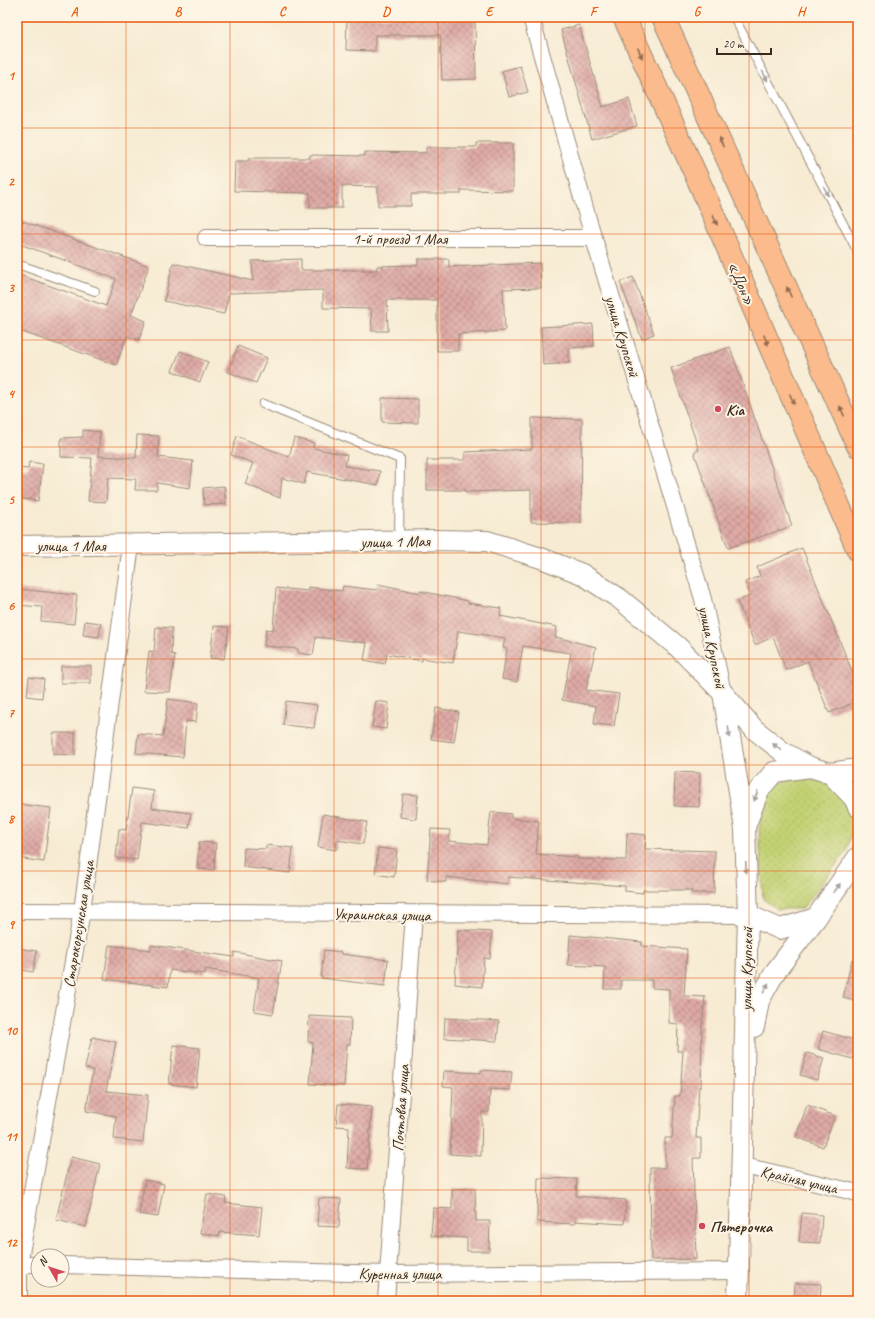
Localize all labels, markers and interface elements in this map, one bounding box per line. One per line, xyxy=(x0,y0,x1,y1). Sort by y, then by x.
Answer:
text: A xyxy=(71,4,79,20)
text: B xyxy=(175,4,183,20)
text: C xyxy=(279,4,287,20)
text: D xyxy=(382,4,391,20)
text: E xyxy=(486,4,495,20)
text: F xyxy=(590,4,599,20)
text: G xyxy=(694,4,702,20)
text: H xyxy=(797,4,807,20)
scale bar xyxy=(717,30,771,56)
text: 20 m xyxy=(723,36,745,52)
one-way arrow xyxy=(638,47,644,59)
text: 1 xyxy=(8,68,16,84)
one-way arrow xyxy=(762,70,768,81)
one-way arrow xyxy=(718,136,724,148)
text: 2 xyxy=(8,174,15,190)
one-way arrow xyxy=(822,185,829,196)
one-way arrow xyxy=(712,214,718,226)
street label: 1-й проезд 1 Мая xyxy=(353,229,448,249)
street label: «Дон» xyxy=(723,259,759,308)
text: 3 xyxy=(8,280,15,296)
one-way arrow xyxy=(785,286,792,298)
street label: улица Крупской xyxy=(600,292,644,381)
one-way arrow xyxy=(763,334,769,345)
text: 4 xyxy=(8,386,16,402)
one-way arrow xyxy=(789,394,795,405)
place label: Kia xyxy=(726,400,745,420)
marker: Kia xyxy=(713,404,723,414)
one-way arrow xyxy=(839,405,845,416)
text: 5 xyxy=(8,492,15,508)
street label: улица 1 Мая xyxy=(359,531,431,553)
street label: улица 1 Мая xyxy=(35,536,107,556)
text: 6 xyxy=(8,598,15,614)
street label: улица Крупской xyxy=(693,603,731,692)
text: 7 xyxy=(8,705,15,721)
one-way arrow xyxy=(726,726,732,738)
one-way arrow xyxy=(771,743,782,752)
one-way arrow xyxy=(753,791,759,803)
text: 8 xyxy=(8,811,16,827)
street label: Старокорсунская улица xyxy=(59,858,99,989)
one-way arrow xyxy=(743,862,749,875)
one-way arrow xyxy=(833,882,841,893)
street label: Украинская улица xyxy=(333,904,432,926)
text: 9 xyxy=(8,917,15,933)
street label: улица Крупской xyxy=(736,926,758,1012)
one-way arrow xyxy=(763,982,769,994)
text: 10 xyxy=(5,1023,18,1039)
street label: Почтовая улица xyxy=(388,1063,414,1152)
text: 11 xyxy=(5,1129,19,1145)
street label: Крайняя улица xyxy=(758,1161,841,1199)
place label: Пятерочка xyxy=(710,1217,774,1237)
marker: Пятерочка xyxy=(697,1221,707,1231)
text: 12 xyxy=(5,1235,18,1251)
north arrow xyxy=(30,1248,70,1288)
text: N xyxy=(35,1253,51,1269)
street label: Куренная улица xyxy=(359,1264,442,1284)

